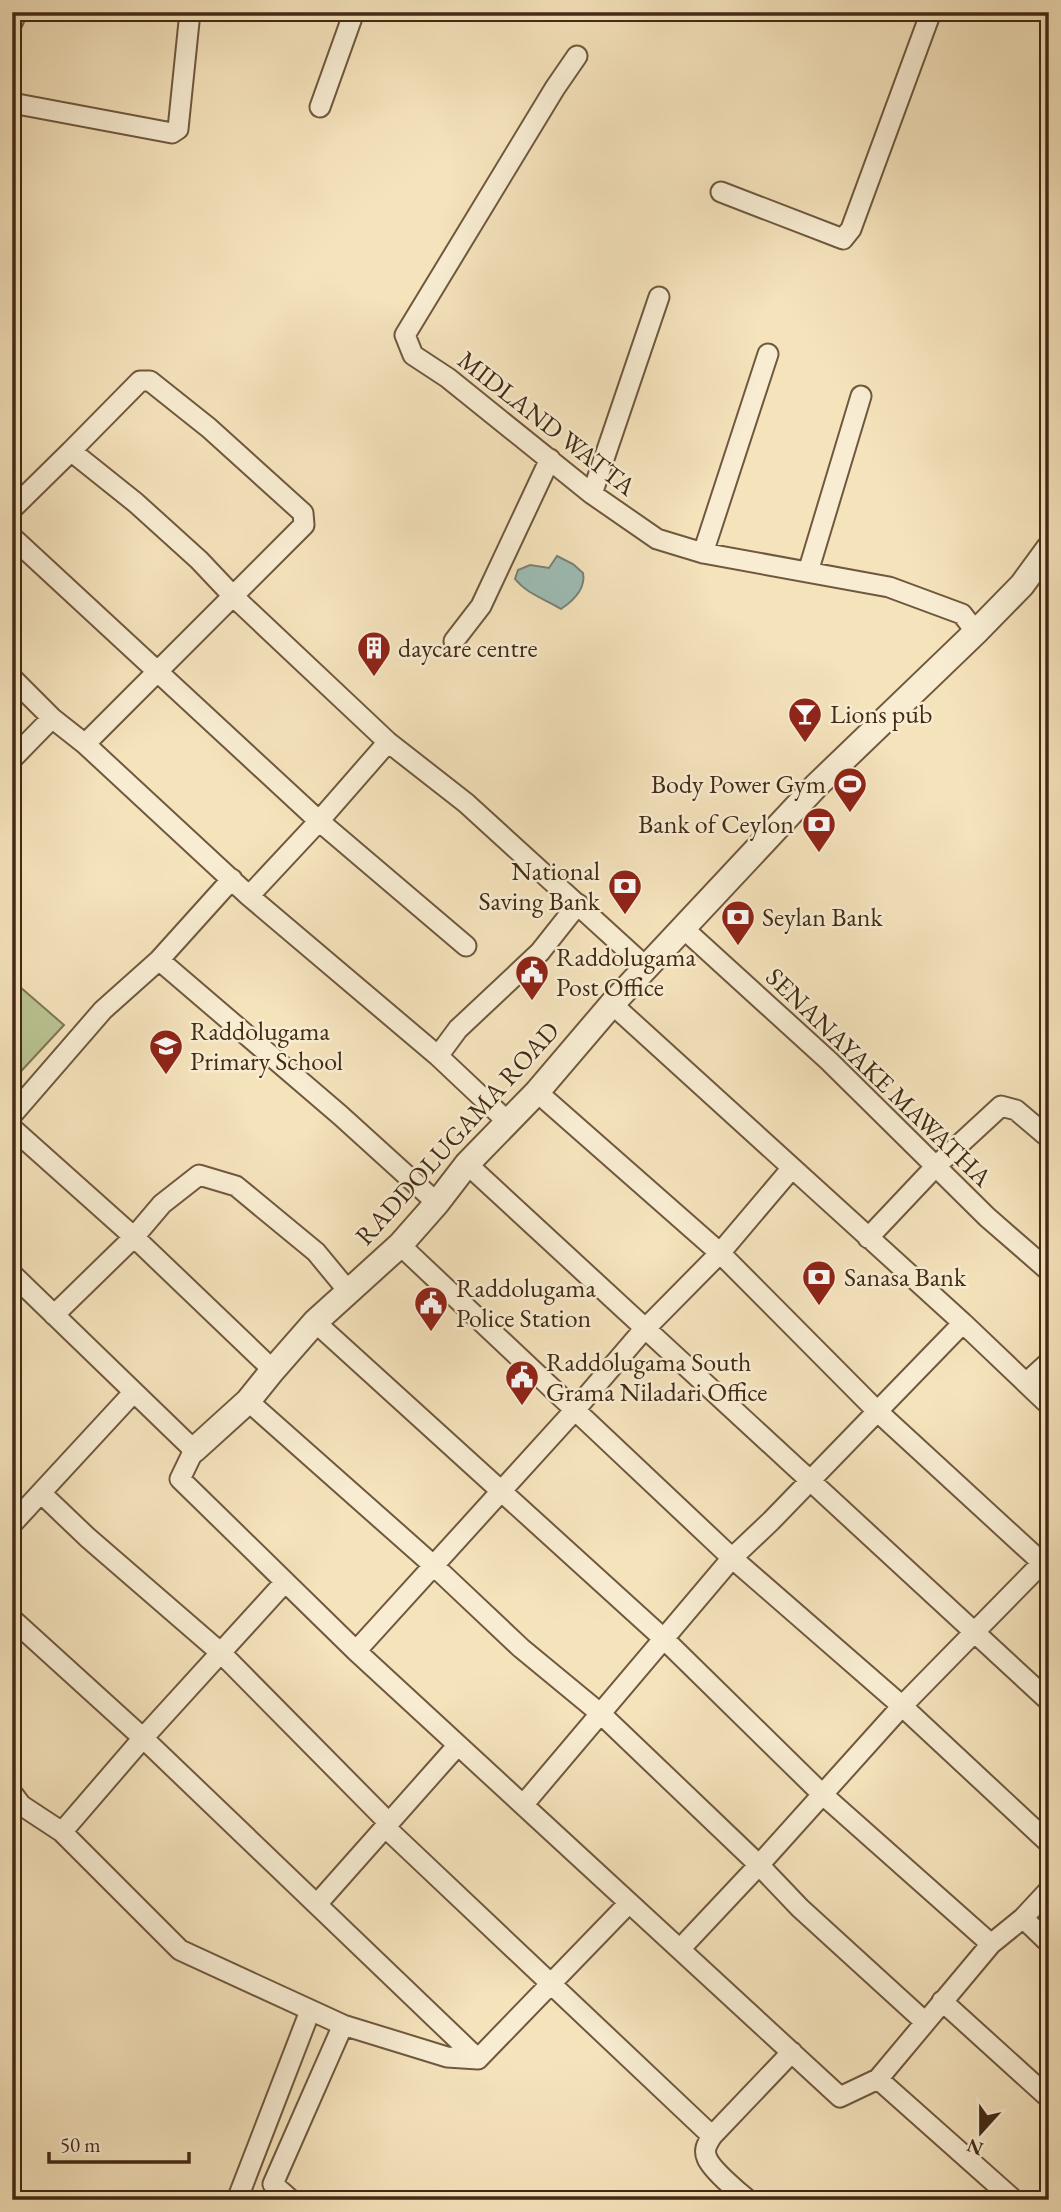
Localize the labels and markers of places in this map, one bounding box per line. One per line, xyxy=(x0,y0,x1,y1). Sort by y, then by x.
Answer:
building icon: daycare centre xyxy=(355,629,393,678)
place label: daycare centre xyxy=(398,631,538,665)
bar icon: Lions pub xyxy=(786,695,824,744)
place label: Lions pub xyxy=(830,697,932,731)
sports icon: Body Power Gym xyxy=(831,765,869,814)
place label: Body Power Gym xyxy=(651,767,826,801)
bank icon: Bank of Ceylon xyxy=(800,805,838,854)
place label: Bank of Ceylon xyxy=(638,807,794,841)
place label: National Saving Bank xyxy=(479,854,601,918)
bank icon: National Saving Bank xyxy=(606,867,644,916)
bank icon: Seylan Bank xyxy=(719,898,757,947)
place label: Seylan Bank xyxy=(762,900,884,934)
place label: Raddolugama Post Office xyxy=(556,940,697,1004)
public building icon: Raddolugama Post Office xyxy=(513,953,551,1002)
place label: Raddolugama Primary School xyxy=(190,1014,343,1078)
school or university icon: Raddolugama Primary School xyxy=(147,1027,185,1076)
bank icon: Sanasa Bank xyxy=(800,1258,838,1307)
place label: Sanasa Bank xyxy=(844,1260,967,1294)
place label: Raddolugama Police Station xyxy=(456,1271,597,1335)
public building icon: Raddolugama Police Station xyxy=(412,1284,450,1333)
place label: Raddolugama South Grama Niladari Office xyxy=(546,1345,767,1409)
public building icon: Raddolugama South Grama Niladari Office xyxy=(503,1358,541,1407)

